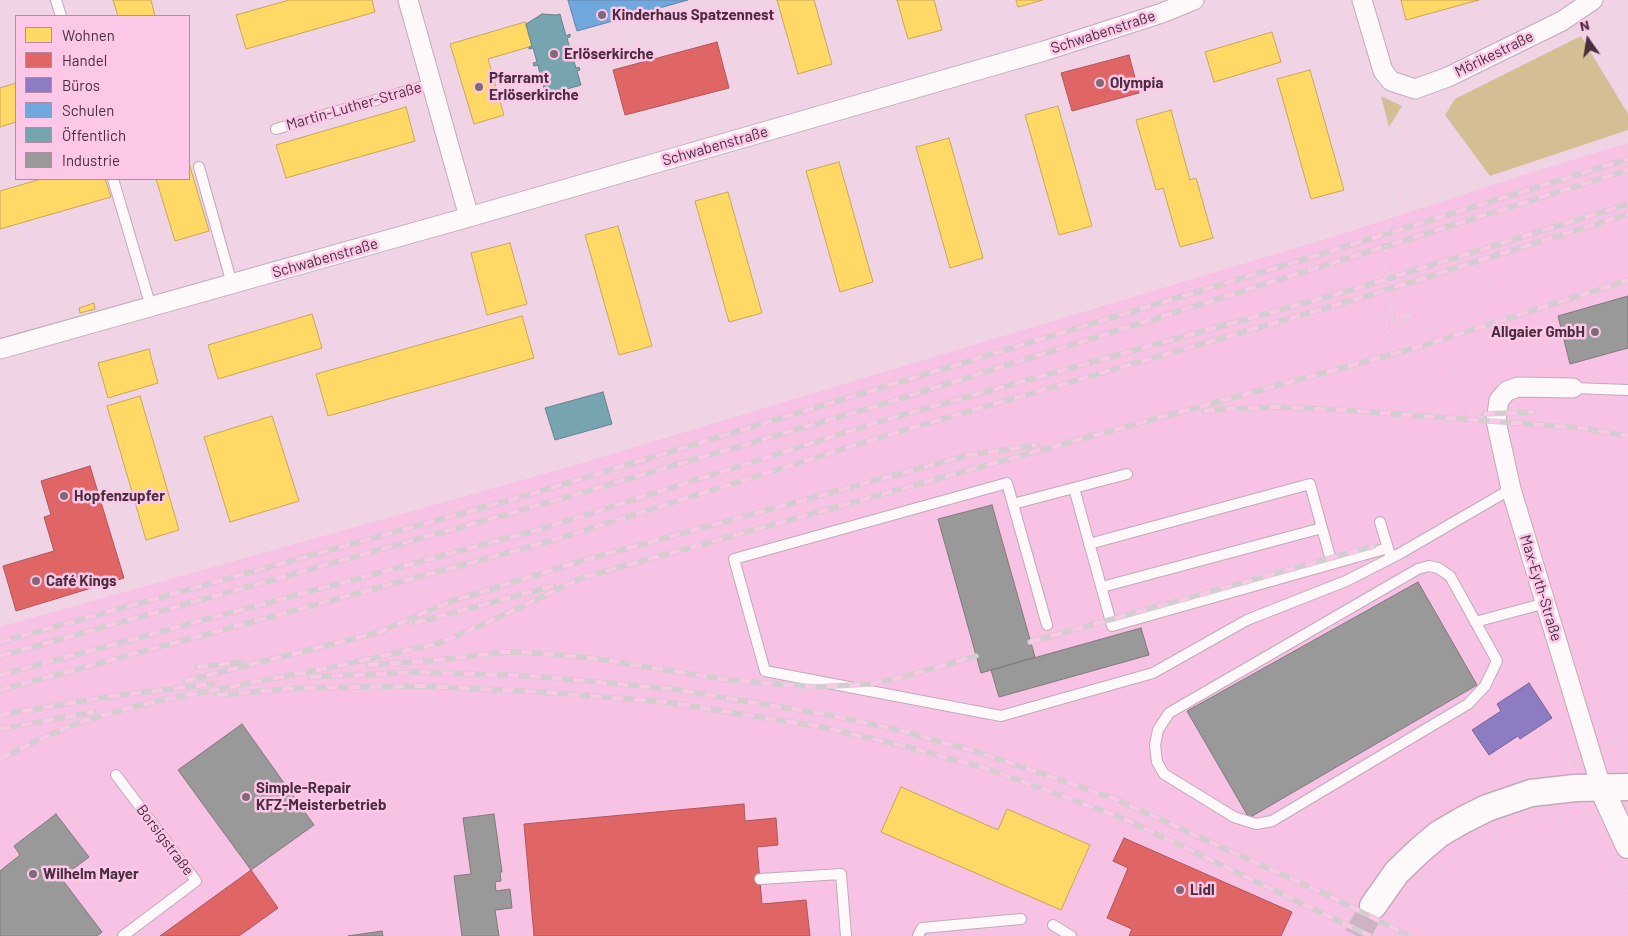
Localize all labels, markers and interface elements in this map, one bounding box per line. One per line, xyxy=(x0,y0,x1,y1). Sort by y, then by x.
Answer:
place label: Kinderhaus Spatzennest xyxy=(612,6,774,24)
street label: Schwabenstraße xyxy=(1048,7,1158,57)
marker: Kinderhaus Spatzennest xyxy=(596,9,608,21)
legend xyxy=(15,15,190,180)
north arrow xyxy=(1563,15,1613,65)
text: N xyxy=(1578,16,1591,34)
text: Wohnen xyxy=(62,26,115,44)
street label: Mörikestraße xyxy=(1452,27,1536,81)
place label: Erlöserkirche xyxy=(564,45,654,63)
marker: Erlöserkirche xyxy=(548,48,560,60)
text: Handel xyxy=(62,51,107,69)
place label: Pfarramt Erlöserkirche xyxy=(489,69,579,104)
place label: Olympia xyxy=(1110,74,1163,92)
text: Büros xyxy=(62,76,100,94)
marker: Olympia xyxy=(1094,77,1106,89)
street label: Martin-Luther-Straße xyxy=(284,78,424,134)
marker: Pfarramt Erlöserkirche xyxy=(473,81,485,93)
text: Schulen xyxy=(62,101,114,119)
street label: Schwabenstraße xyxy=(660,122,770,170)
text: Öffentlich xyxy=(62,126,126,144)
text: Industrie xyxy=(62,151,120,169)
street label: Schwabenstraße xyxy=(270,234,380,282)
place label: Allgaier GmbH xyxy=(1491,323,1585,341)
marker: Allgaier GmbH xyxy=(1589,326,1601,338)
place label: Hopfenzupfer xyxy=(74,487,165,505)
marker: Hopfenzupfer xyxy=(58,490,70,502)
street label: Max-Eyth-Straße xyxy=(1516,533,1566,643)
place label: Café Kings xyxy=(46,572,117,590)
marker: Café Kings xyxy=(30,575,42,587)
place label: Simple-Repair KFZ-Meisterbetrieb xyxy=(256,779,386,814)
marker: Simple-Repair KFZ-Meisterbetrieb xyxy=(240,791,252,803)
street label: Borsigstraße xyxy=(133,801,197,879)
place label: Wilhelm Mayer xyxy=(43,865,139,883)
marker: Wilhelm Mayer xyxy=(27,868,39,880)
place label: Lidl xyxy=(1190,881,1215,899)
marker: Lidl xyxy=(1174,884,1186,896)

